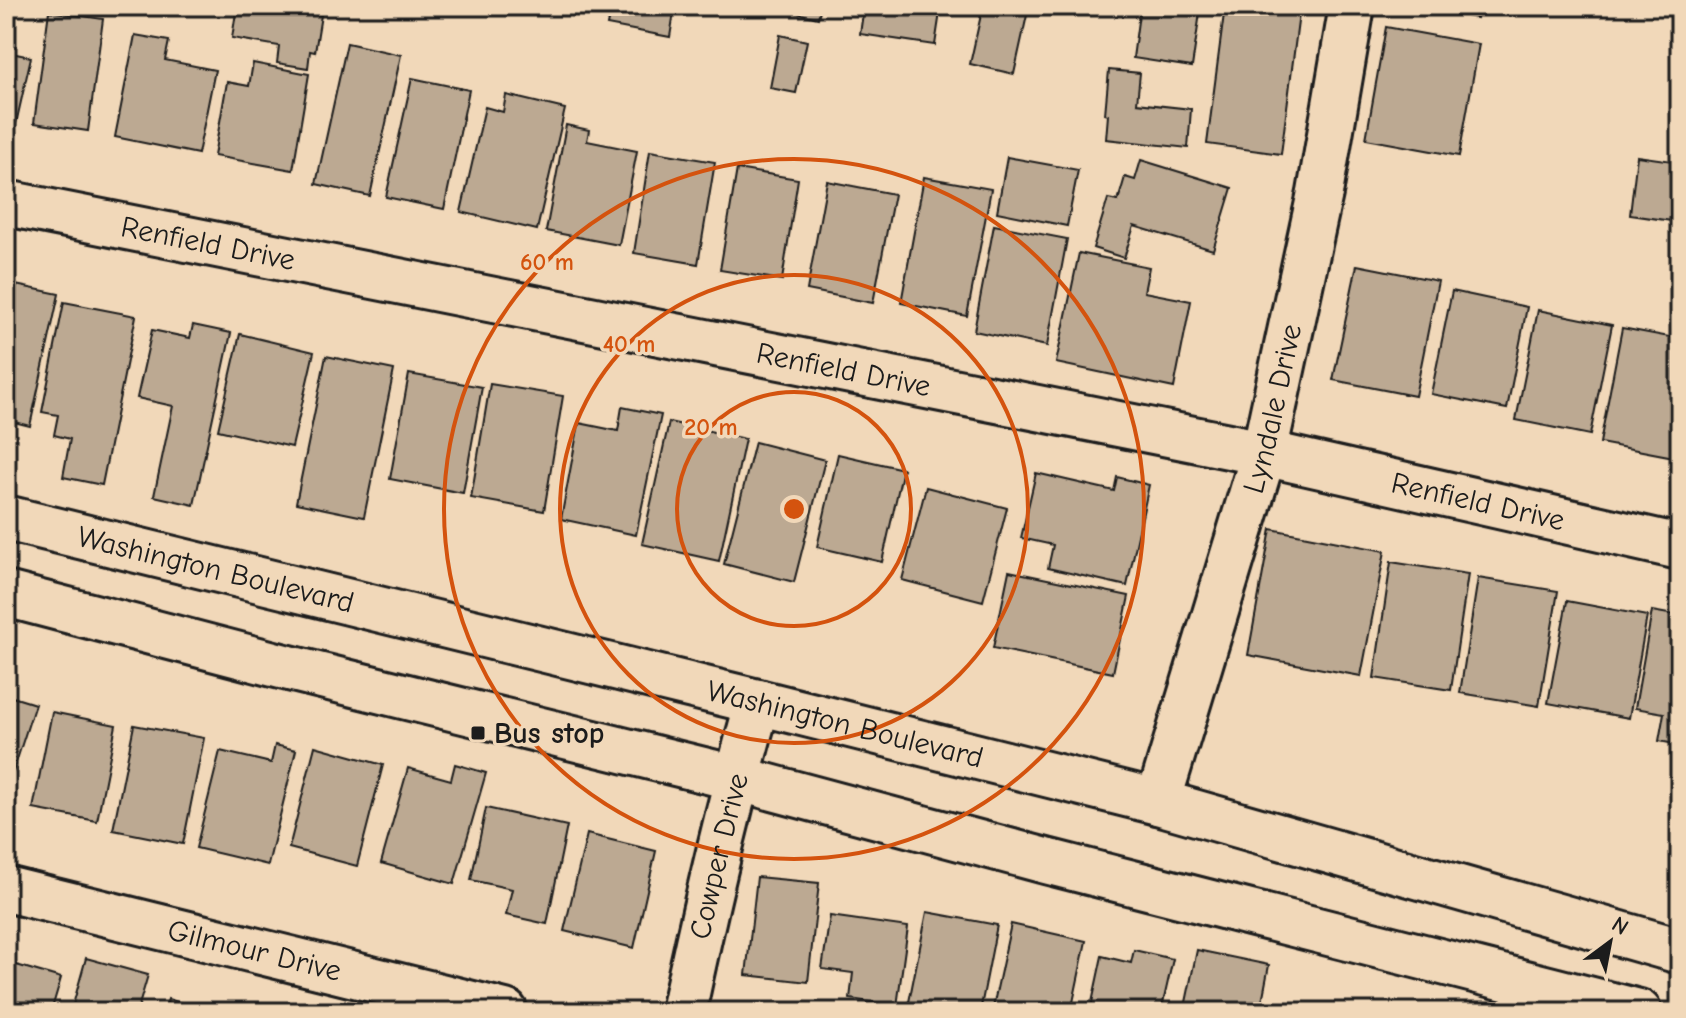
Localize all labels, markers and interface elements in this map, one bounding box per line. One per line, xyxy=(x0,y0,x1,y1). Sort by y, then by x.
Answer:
street label: Renfield Drive xyxy=(118,209,298,278)
text: 60 m xyxy=(520,248,574,276)
street label: Lyndale Drive xyxy=(1236,321,1309,498)
text: 40 m xyxy=(603,330,655,358)
street label: Renfield Drive xyxy=(754,336,933,404)
text: 20 m xyxy=(684,413,738,441)
street label: Renfield Drive xyxy=(1388,465,1568,538)
centre of rings xyxy=(780,495,808,523)
street label: Washington Boulevard xyxy=(74,519,357,620)
street label: Washington Boulevard xyxy=(703,673,987,776)
place label: Bus stop xyxy=(494,716,604,751)
marker: Bus stop xyxy=(469,724,487,742)
street label: Cowper Drive xyxy=(682,769,756,942)
north arrow xyxy=(1570,902,1650,982)
text: N xyxy=(1607,911,1633,941)
street label: Gilmour Drive xyxy=(164,913,345,989)

